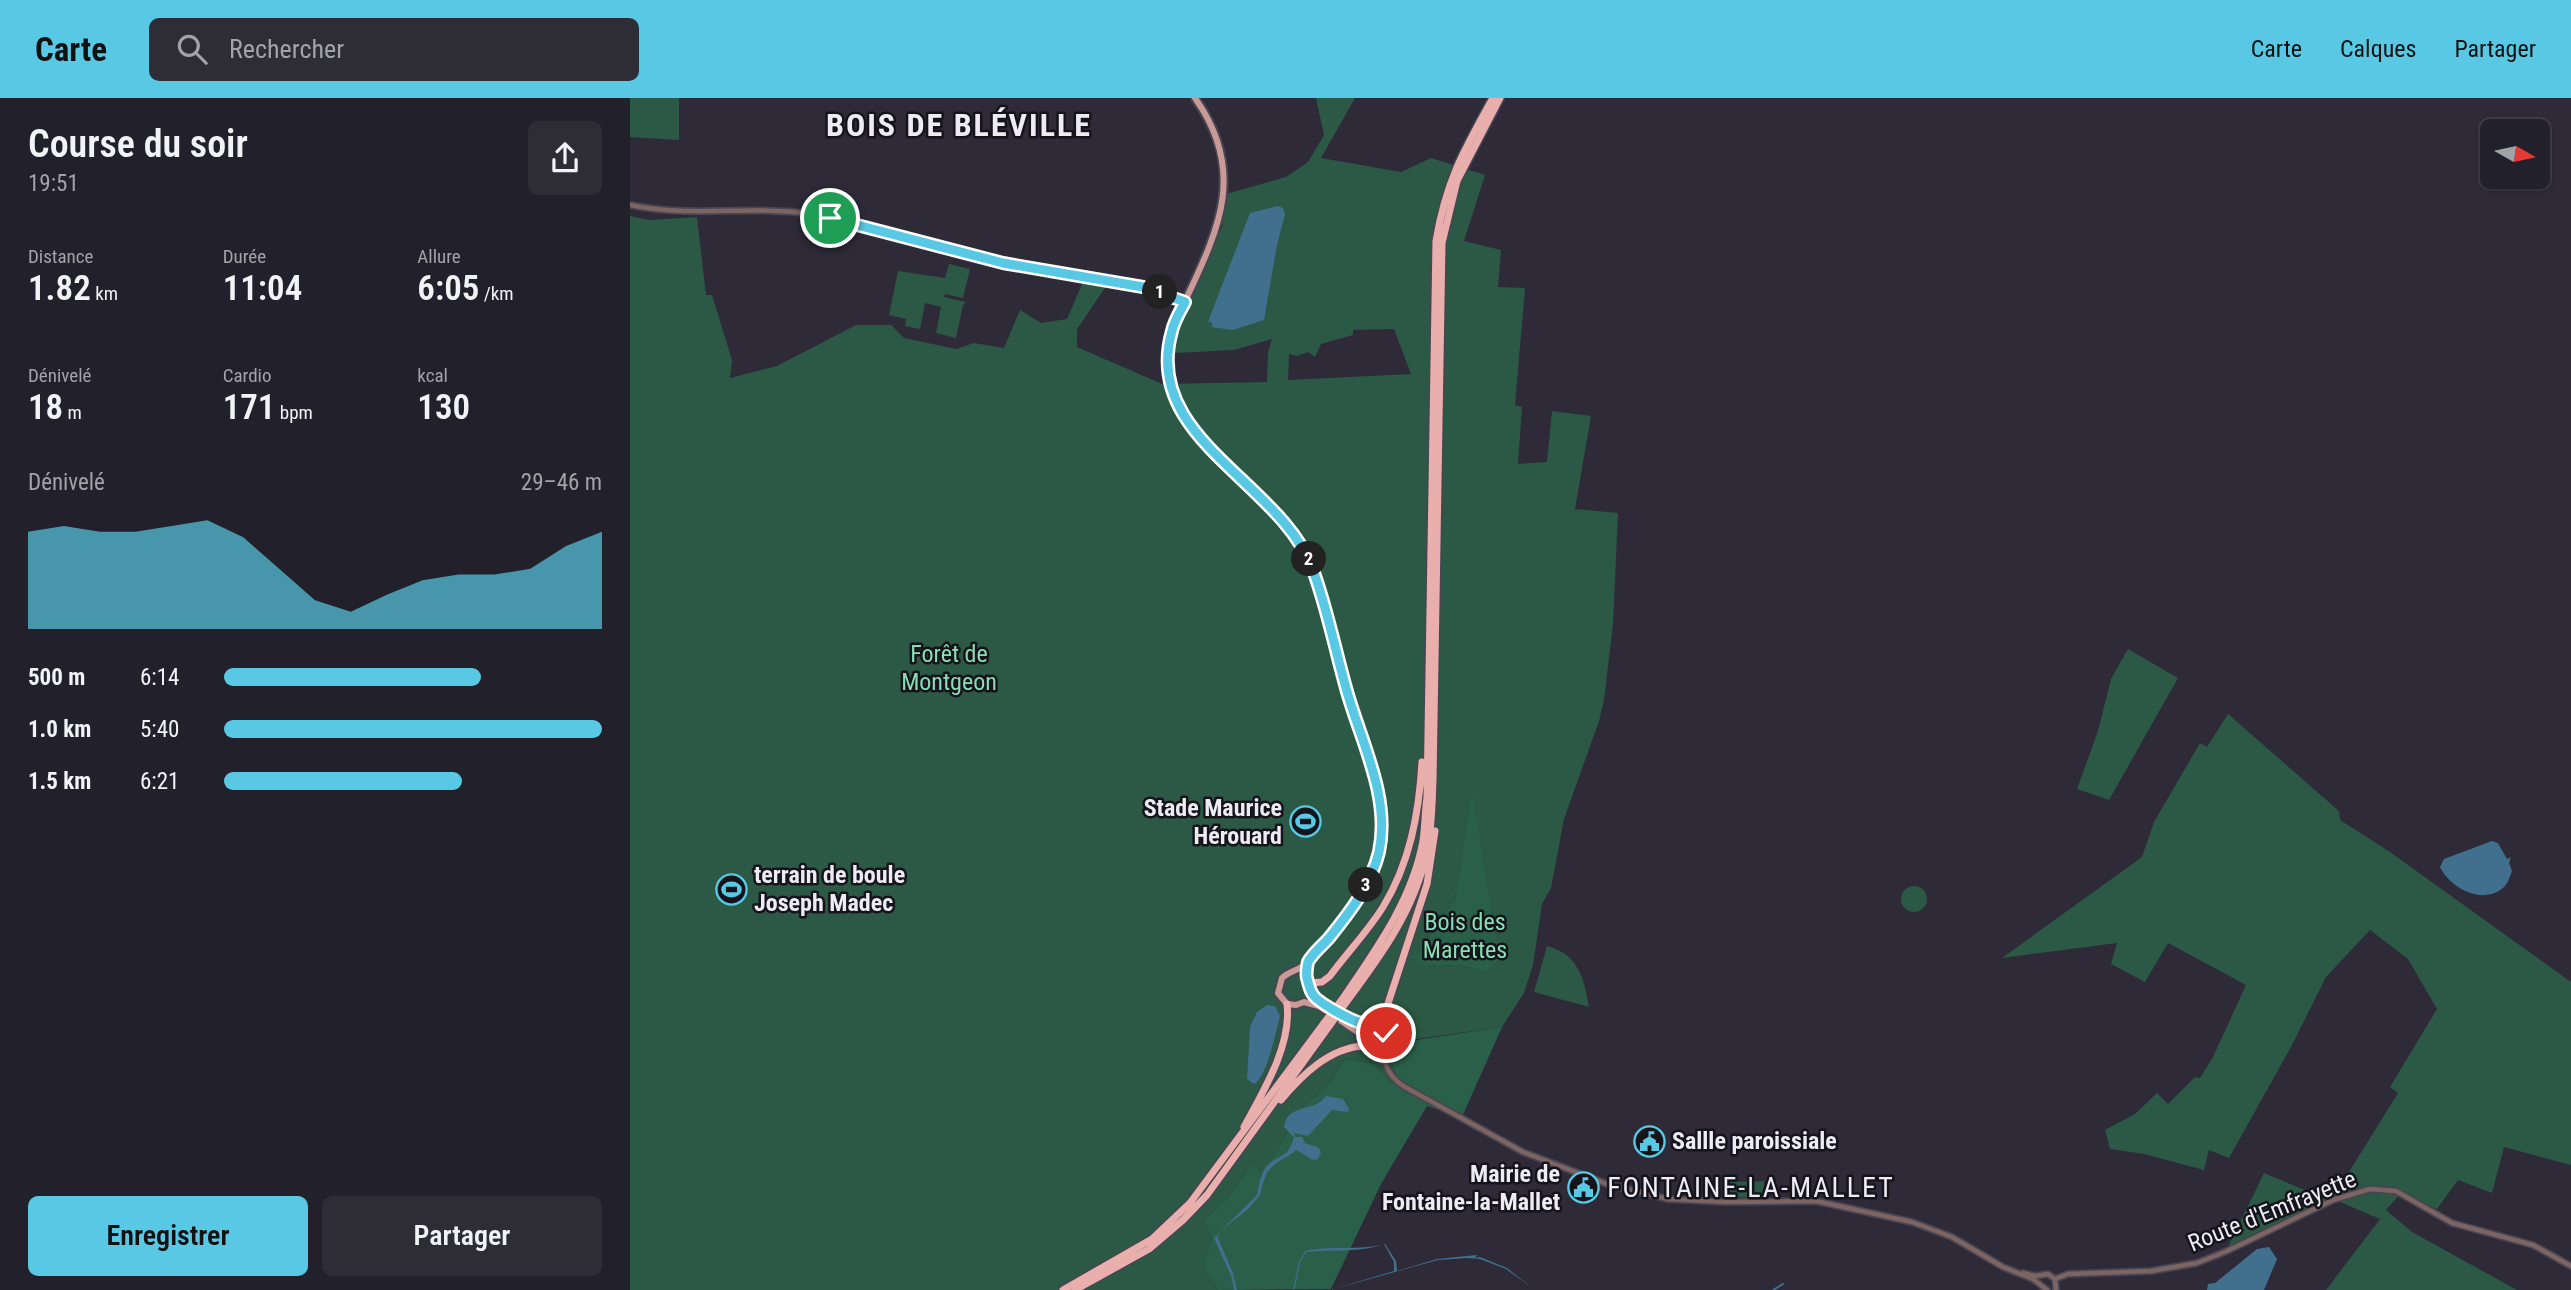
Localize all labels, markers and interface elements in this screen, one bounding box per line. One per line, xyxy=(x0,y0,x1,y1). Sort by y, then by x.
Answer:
search box xyxy=(149,18,639,81)
text: Carte xyxy=(35,30,107,69)
icon: search xyxy=(173,30,211,68)
text: Rechercher xyxy=(229,34,344,64)
text: Carte xyxy=(2251,35,2302,63)
text: Calques xyxy=(2340,35,2416,63)
text: Partager xyxy=(2454,35,2536,63)
district label: BOIS DE BLÉVILLE xyxy=(826,106,1092,144)
north arrow xyxy=(2480,119,2550,189)
map controls xyxy=(2480,119,2550,189)
button: share xyxy=(528,121,602,195)
text: Course du soir xyxy=(28,122,248,166)
text: 19:51 xyxy=(28,170,79,197)
pin xyxy=(800,188,860,248)
icon: arrive xyxy=(811,199,849,237)
text: Distance xyxy=(28,245,93,268)
text: Durée xyxy=(223,245,266,268)
text: Allure xyxy=(417,245,461,268)
text: 1.82 xyxy=(28,268,91,309)
text: 11:04 xyxy=(223,268,302,309)
text: 6:05 xyxy=(417,268,479,309)
pin: 1 xyxy=(1142,274,1178,310)
text: 1 xyxy=(1155,280,1164,303)
text: km xyxy=(91,282,118,305)
text: /km xyxy=(479,282,514,305)
text: Dénivelé xyxy=(28,364,92,387)
text: Cardio xyxy=(223,364,271,387)
text: kcal xyxy=(417,364,448,387)
text: 18 xyxy=(28,387,63,428)
text: 171 xyxy=(223,387,275,428)
text: 130 xyxy=(417,387,470,428)
text: m xyxy=(63,401,82,424)
text: bpm xyxy=(275,401,313,424)
text: Dénivelé xyxy=(28,469,105,496)
text: 29–46 m xyxy=(521,469,602,496)
pin: 2 xyxy=(1292,542,1326,576)
text: 2 xyxy=(1304,547,1313,570)
park label: Forêt de Montgeon xyxy=(901,640,997,696)
text: 500 m xyxy=(28,664,85,691)
text: 6:14 xyxy=(140,664,179,691)
text: 1.0 km xyxy=(28,716,91,743)
text: 5:40 xyxy=(140,716,179,743)
text: 1.5 km xyxy=(28,768,91,795)
text: 6:21 xyxy=(140,768,179,795)
place label: Stade Maurice Hérouard xyxy=(1144,794,1282,850)
sports icon: Stade Maurice Hérouard xyxy=(1288,805,1322,839)
place label: terrain de boule Joseph Madec xyxy=(754,861,905,917)
pin: 3 xyxy=(1348,868,1384,902)
sports icon: terrain de boule Joseph Madec xyxy=(714,872,748,906)
text: 3 xyxy=(1361,873,1370,896)
park label: Bois des Marettes xyxy=(1423,908,1507,964)
pin xyxy=(1356,1003,1416,1063)
icon: check xyxy=(1367,1014,1405,1052)
public building icon: Sallle paroissiale xyxy=(1632,1124,1666,1158)
place label: Sallle paroissiale xyxy=(1672,1127,1837,1155)
place label: Mairie de Fontaine-la-Mallet xyxy=(1382,1160,1560,1216)
street label: Route d'Emfrayette xyxy=(2184,1165,2360,1257)
public building icon: Mairie de Fontaine-la-Mallet xyxy=(1566,1171,1600,1205)
district label: FONTAINE-LA-MALLET xyxy=(1607,1171,1895,1204)
button: Enregistrer xyxy=(28,1196,308,1276)
button: Partager xyxy=(322,1196,602,1276)

